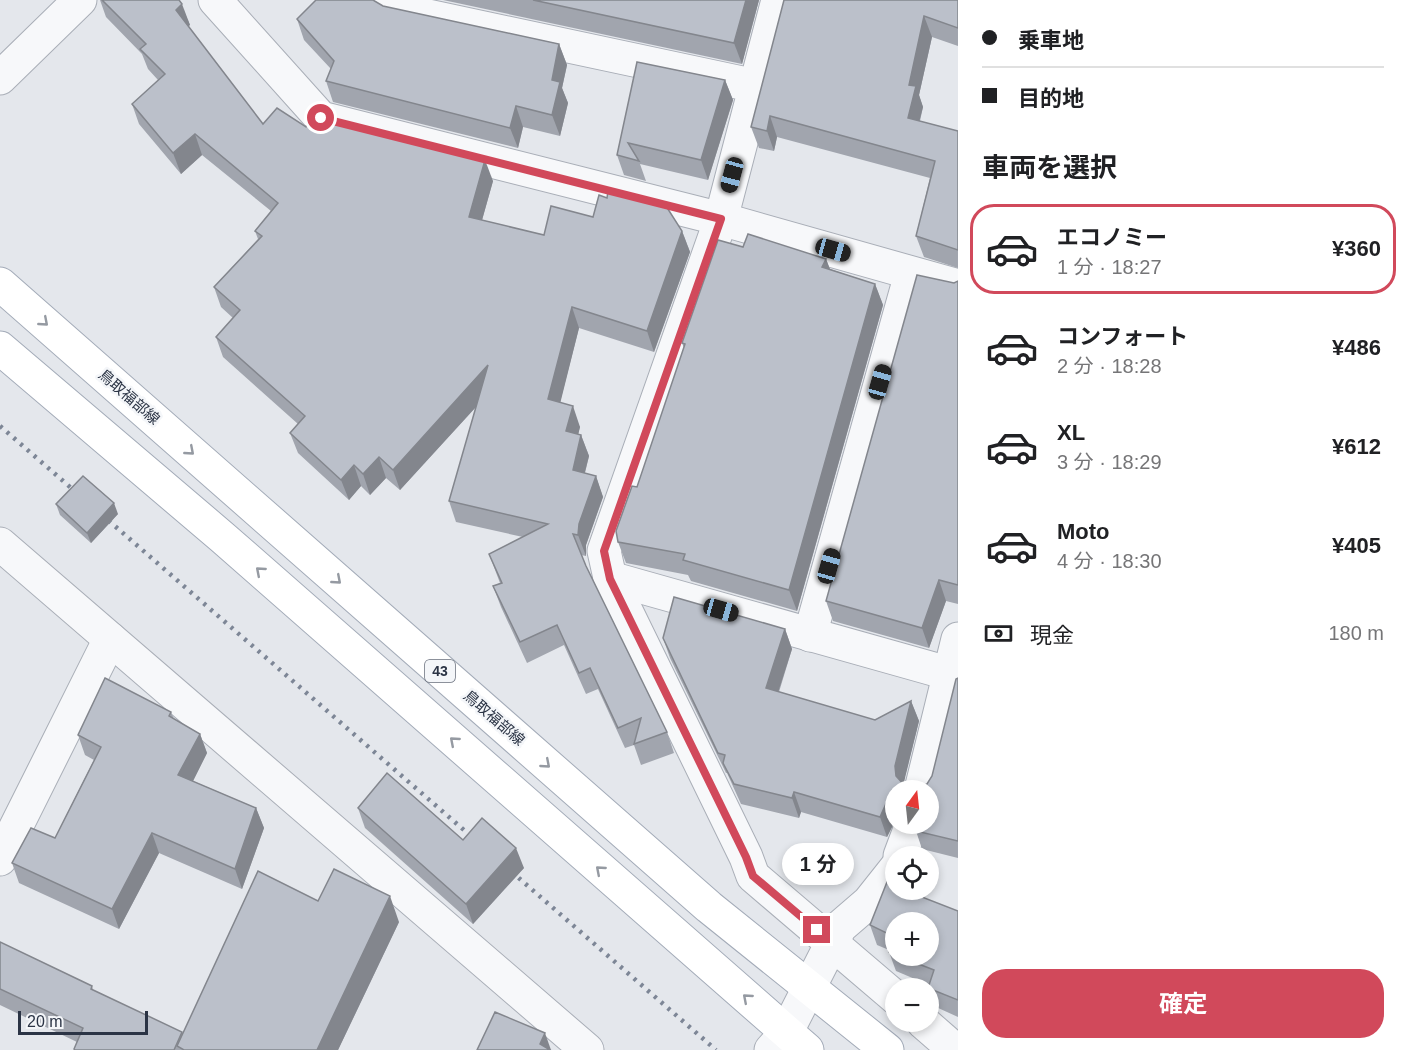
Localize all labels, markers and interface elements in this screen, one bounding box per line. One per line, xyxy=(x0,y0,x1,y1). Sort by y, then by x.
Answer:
text: 乗車地 xyxy=(1018,28,1084,53)
text: 目的地 xyxy=(1018,86,1084,111)
route start xyxy=(307,104,334,131)
text: 車両を選択 xyxy=(982,153,1117,183)
car xyxy=(719,155,745,195)
icon: car xyxy=(985,222,1039,276)
text: エコノミー xyxy=(1057,225,1167,250)
car xyxy=(813,236,853,264)
text: ¥360 xyxy=(1332,236,1381,261)
text: 1 分 · 18:27 xyxy=(1057,256,1162,278)
one-way arrow xyxy=(37,315,48,326)
icon: car xyxy=(985,321,1039,375)
text: コンフォート xyxy=(1057,324,1188,349)
text: ¥486 xyxy=(1332,335,1381,360)
text: 2 分 · 18:28 xyxy=(1057,355,1162,377)
car xyxy=(866,362,894,402)
street label: 鳥取福部線 xyxy=(95,366,163,428)
icon: car xyxy=(985,420,1039,474)
text: XL xyxy=(1057,420,1085,445)
text: ¥612 xyxy=(1332,434,1381,459)
one-way arrow xyxy=(184,444,194,455)
text: 3 分 · 18:29 xyxy=(1057,451,1162,473)
icon: car xyxy=(985,519,1039,573)
text: Moto xyxy=(1057,519,1110,544)
text: ¥405 xyxy=(1332,533,1381,558)
car xyxy=(815,546,843,586)
text: 4 分 · 18:30 xyxy=(1057,550,1162,572)
one-way arrow xyxy=(256,567,267,578)
one-way arrow xyxy=(330,573,341,584)
car xyxy=(701,596,741,624)
icon: cash xyxy=(982,617,1015,650)
text: 180 m xyxy=(1328,622,1384,644)
text: 現金 xyxy=(1030,623,1074,648)
road number: 43 xyxy=(425,660,455,682)
street label: 鳥取福部線 xyxy=(460,687,528,749)
one-way arrow xyxy=(450,737,461,748)
one-way arrow xyxy=(539,757,550,768)
north arrow xyxy=(885,780,939,834)
map controls xyxy=(885,780,939,1032)
callout: 1 分 xyxy=(781,843,853,885)
button: locate xyxy=(885,846,939,900)
text: 1 分 xyxy=(800,853,836,875)
one-way arrow xyxy=(596,866,607,877)
button: + xyxy=(885,912,939,966)
route end xyxy=(803,916,830,943)
button: 確定 xyxy=(982,969,1384,1038)
button: − xyxy=(885,978,939,1032)
one-way arrow xyxy=(743,995,754,1006)
scale bar xyxy=(18,1008,148,1036)
text: 20 m xyxy=(27,1013,63,1030)

